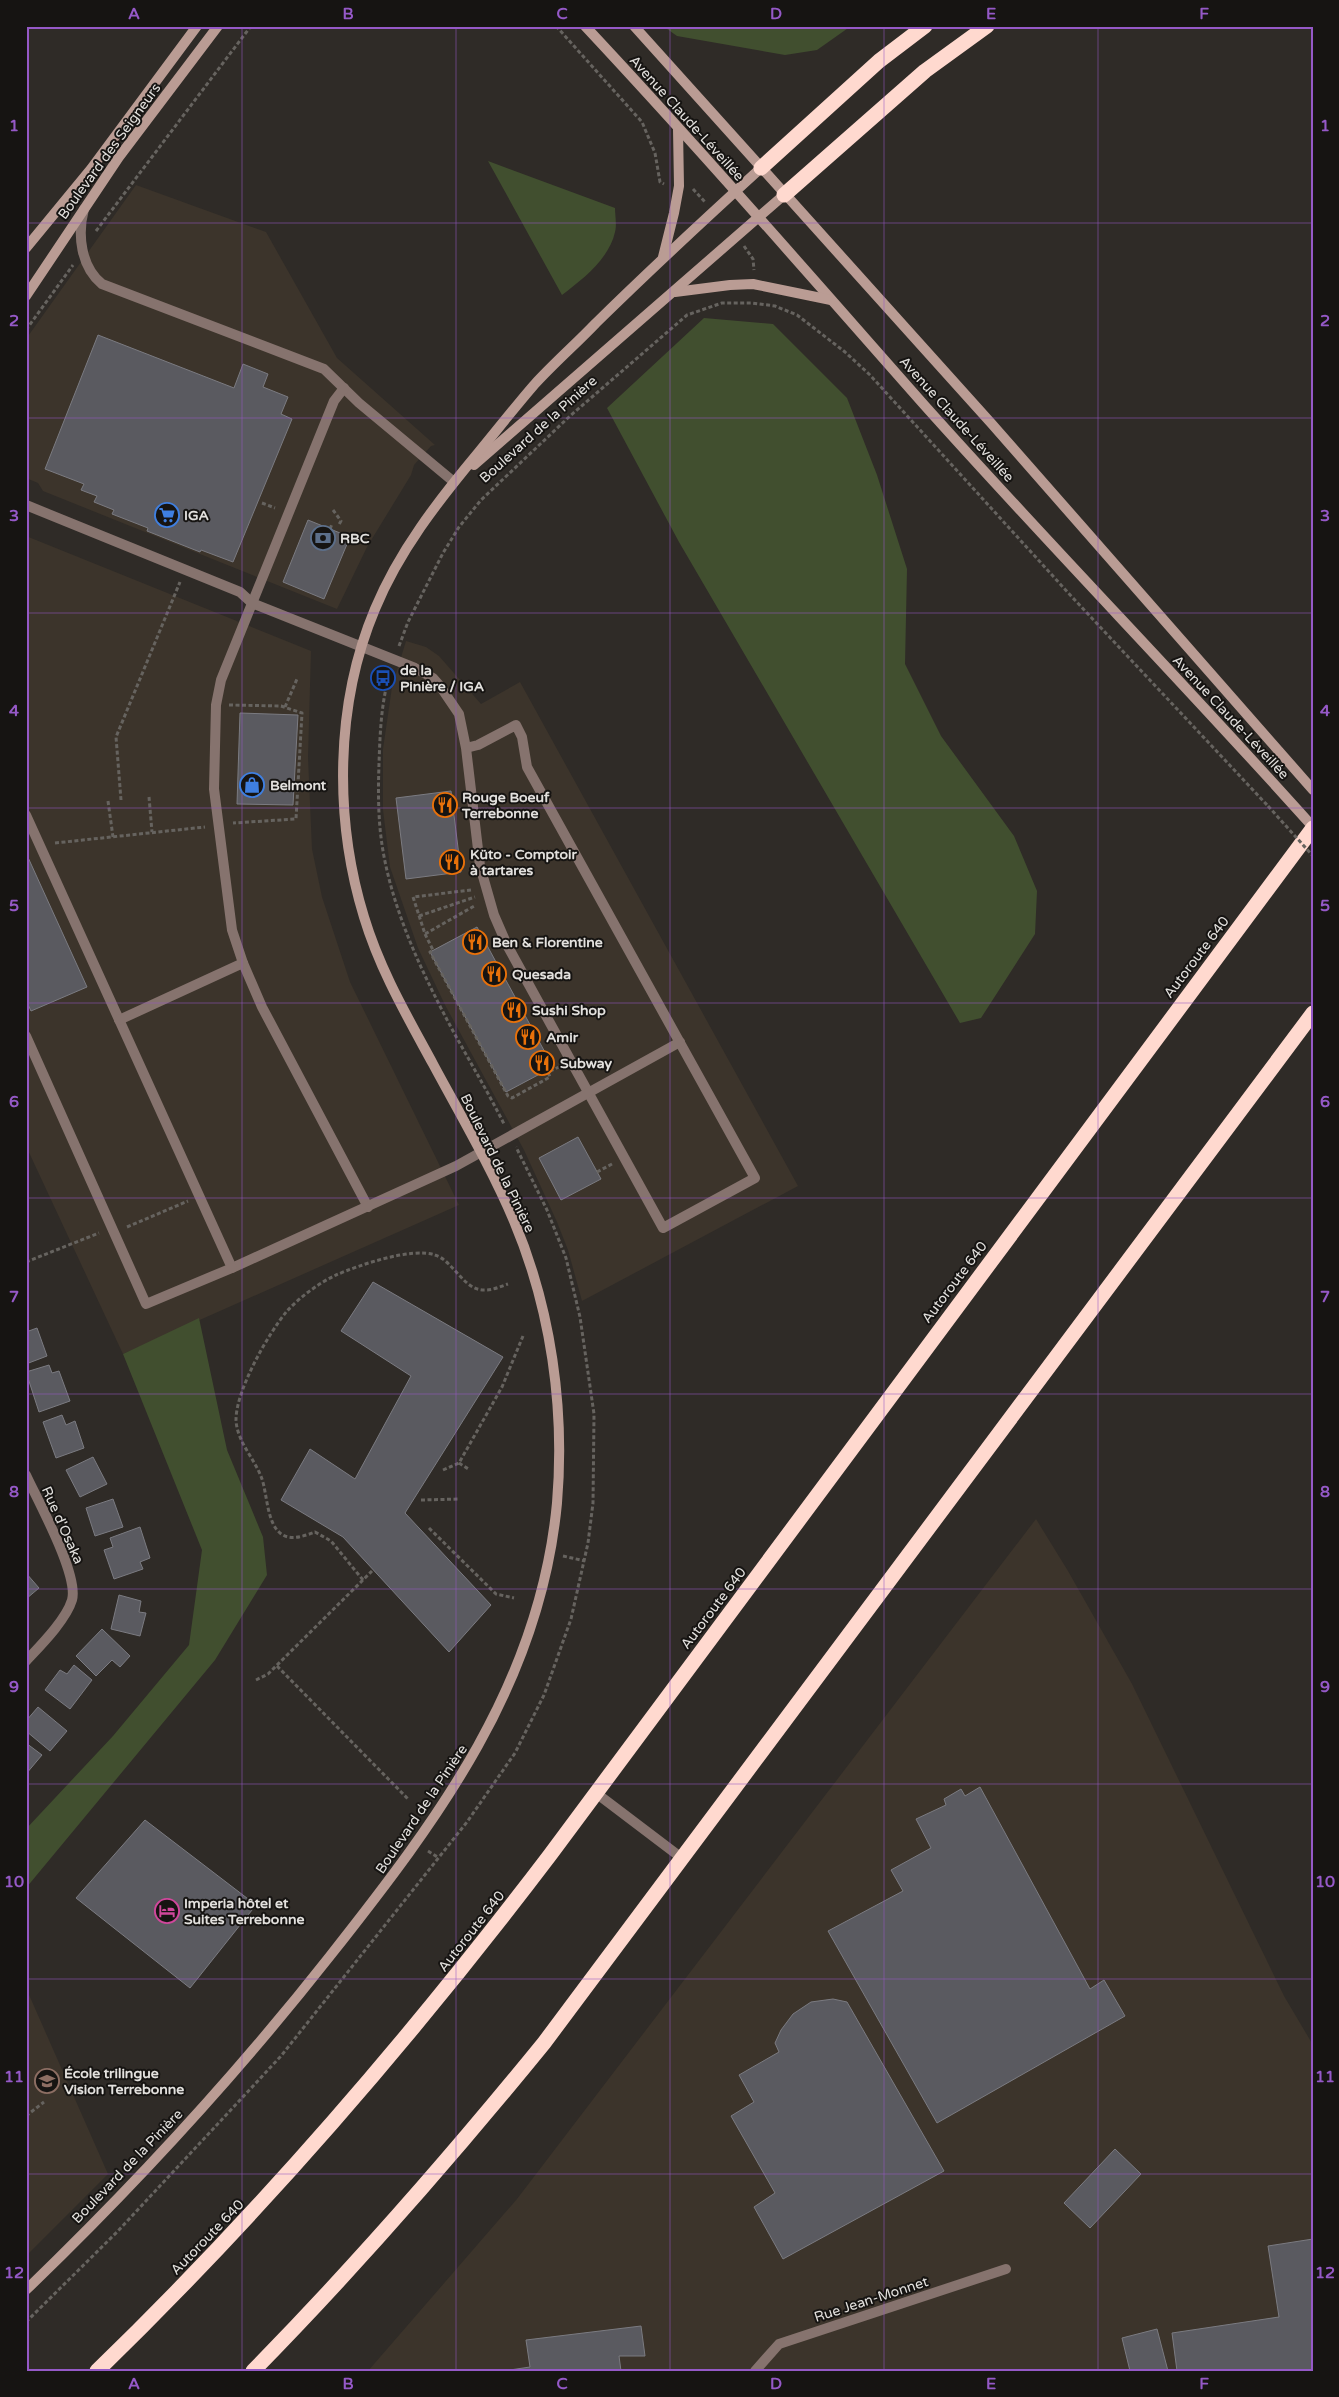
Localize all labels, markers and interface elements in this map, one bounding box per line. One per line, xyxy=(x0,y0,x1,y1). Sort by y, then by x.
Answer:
text: A xyxy=(128,4,140,24)
text: B xyxy=(342,4,354,24)
text: C xyxy=(556,4,568,24)
text: D xyxy=(770,4,782,24)
text: E xyxy=(986,4,996,24)
text: F xyxy=(1199,4,1209,24)
street label: Avenue Claude-Léveillée xyxy=(626,52,748,185)
street label: Boulevard des Seigneurs xyxy=(54,80,165,223)
text: 1 xyxy=(9,116,19,136)
text: 1 xyxy=(1320,116,1330,136)
text: 2 xyxy=(9,311,19,331)
text: 2 xyxy=(1320,311,1330,331)
street label: Avenue Claude-Léveillée xyxy=(896,353,1018,486)
street label: Boulevard de la Pinière xyxy=(476,372,601,487)
supermarket icon: IGA xyxy=(154,502,180,528)
text: 3 xyxy=(9,506,19,526)
text: 3 xyxy=(1320,506,1330,526)
place label: IGA xyxy=(184,507,210,524)
bank icon: RBC xyxy=(310,525,336,551)
place label: RBC xyxy=(340,530,370,547)
street label: Avenue Claude-Léveillée xyxy=(1169,652,1293,783)
place label: de la Pinière / IGA xyxy=(400,662,485,695)
bus stop icon: de la Pinière / IGA xyxy=(370,665,396,691)
text: 4 xyxy=(9,701,19,721)
text: 4 xyxy=(1320,701,1330,721)
shop icon: Belmont xyxy=(239,772,265,798)
place label: Belmont xyxy=(270,777,327,794)
place label: Rouge Boeuf Terrebonne xyxy=(461,789,550,822)
restaurant icon: Rouge Boeuf Terrebonne xyxy=(432,792,458,818)
place label: Küto - Comptoir à tartares xyxy=(470,846,578,879)
restaurant icon: Küto - Comptoir à tartares xyxy=(439,849,465,875)
text: 5 xyxy=(9,896,19,916)
text: 5 xyxy=(1320,896,1330,916)
street label: Autoroute 640 xyxy=(1160,913,1233,1002)
restaurant icon: Ben & Florentine xyxy=(462,929,488,955)
place label: Ben & Florentine xyxy=(492,934,603,951)
restaurant icon: Quesada xyxy=(481,961,507,987)
place label: Quesada xyxy=(512,966,571,983)
restaurant icon: Sushi Shop xyxy=(501,997,527,1023)
place label: Sushi Shop xyxy=(532,1002,606,1019)
restaurant icon: Amir xyxy=(515,1024,541,1050)
place label: Amir xyxy=(546,1029,579,1046)
restaurant icon: Subway xyxy=(529,1050,555,1076)
place label: Subway xyxy=(560,1055,613,1072)
street label: Boulevard de la Pinière xyxy=(457,1091,539,1235)
text: 6 xyxy=(9,1092,19,1112)
text: 6 xyxy=(1320,1092,1330,1112)
street label: Autoroute 640 xyxy=(918,1238,991,1327)
text: 7 xyxy=(9,1287,19,1307)
text: 7 xyxy=(1320,1287,1330,1307)
text: 8 xyxy=(9,1482,19,1502)
text: 8 xyxy=(1320,1482,1330,1502)
street label: Rue d'Osaka xyxy=(38,1484,87,1567)
street label: Autoroute 640 xyxy=(677,1564,750,1653)
text: 9 xyxy=(9,1677,19,1697)
text: 9 xyxy=(1320,1677,1330,1697)
street label: Boulevard de la Pinière xyxy=(372,1741,471,1877)
text: 10 xyxy=(4,1872,24,1892)
text: 10 xyxy=(1315,1872,1335,1892)
street label: Autoroute 640 xyxy=(435,1887,508,1975)
place label: Imperia hôtel et Suites Terrebonne xyxy=(184,1895,304,1928)
hotel icon: Imperia hôtel et Suites Terrebonne xyxy=(154,1898,180,1924)
place label: École trilingue Vision Terrebonne xyxy=(64,2065,184,2098)
text: 11 xyxy=(4,2067,24,2087)
text: 11 xyxy=(1315,2067,1335,2087)
school or university icon: École trilingue Vision Terrebonne xyxy=(34,2068,60,2094)
street label: Boulevard de la Pinière xyxy=(68,2106,186,2227)
street label: Autoroute 640 xyxy=(167,2196,248,2278)
text: 12 xyxy=(4,2263,24,2283)
text: 12 xyxy=(1315,2263,1335,2283)
street label: Rue Jean-Monnet xyxy=(812,2273,931,2326)
text: A xyxy=(128,2374,140,2394)
text: B xyxy=(342,2374,354,2394)
text: C xyxy=(556,2374,568,2394)
text: D xyxy=(770,2374,782,2394)
text: E xyxy=(986,2374,996,2394)
text: F xyxy=(1199,2374,1209,2394)

